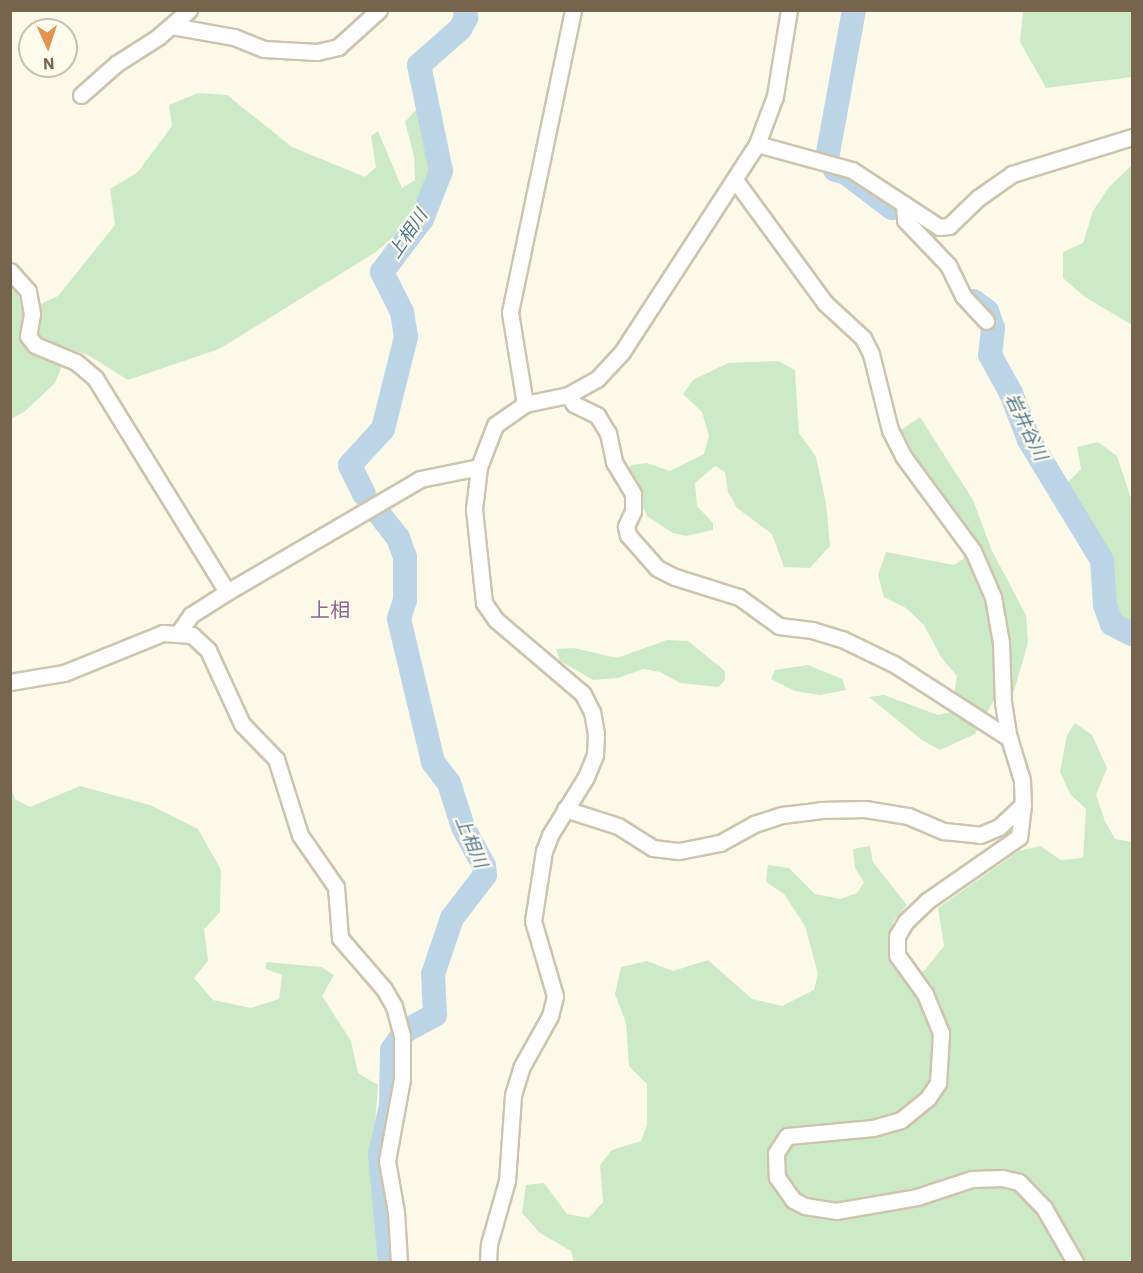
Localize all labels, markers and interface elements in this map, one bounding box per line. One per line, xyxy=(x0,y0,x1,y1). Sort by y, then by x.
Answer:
north arrow xyxy=(18,18,78,78)
text: N xyxy=(43,54,55,74)
water label: 上相川 xyxy=(384,206,432,262)
water label: 岩井谷川 xyxy=(1001,390,1051,464)
district label: 上相 xyxy=(310,597,350,621)
water label: 上相川 xyxy=(451,813,491,871)

